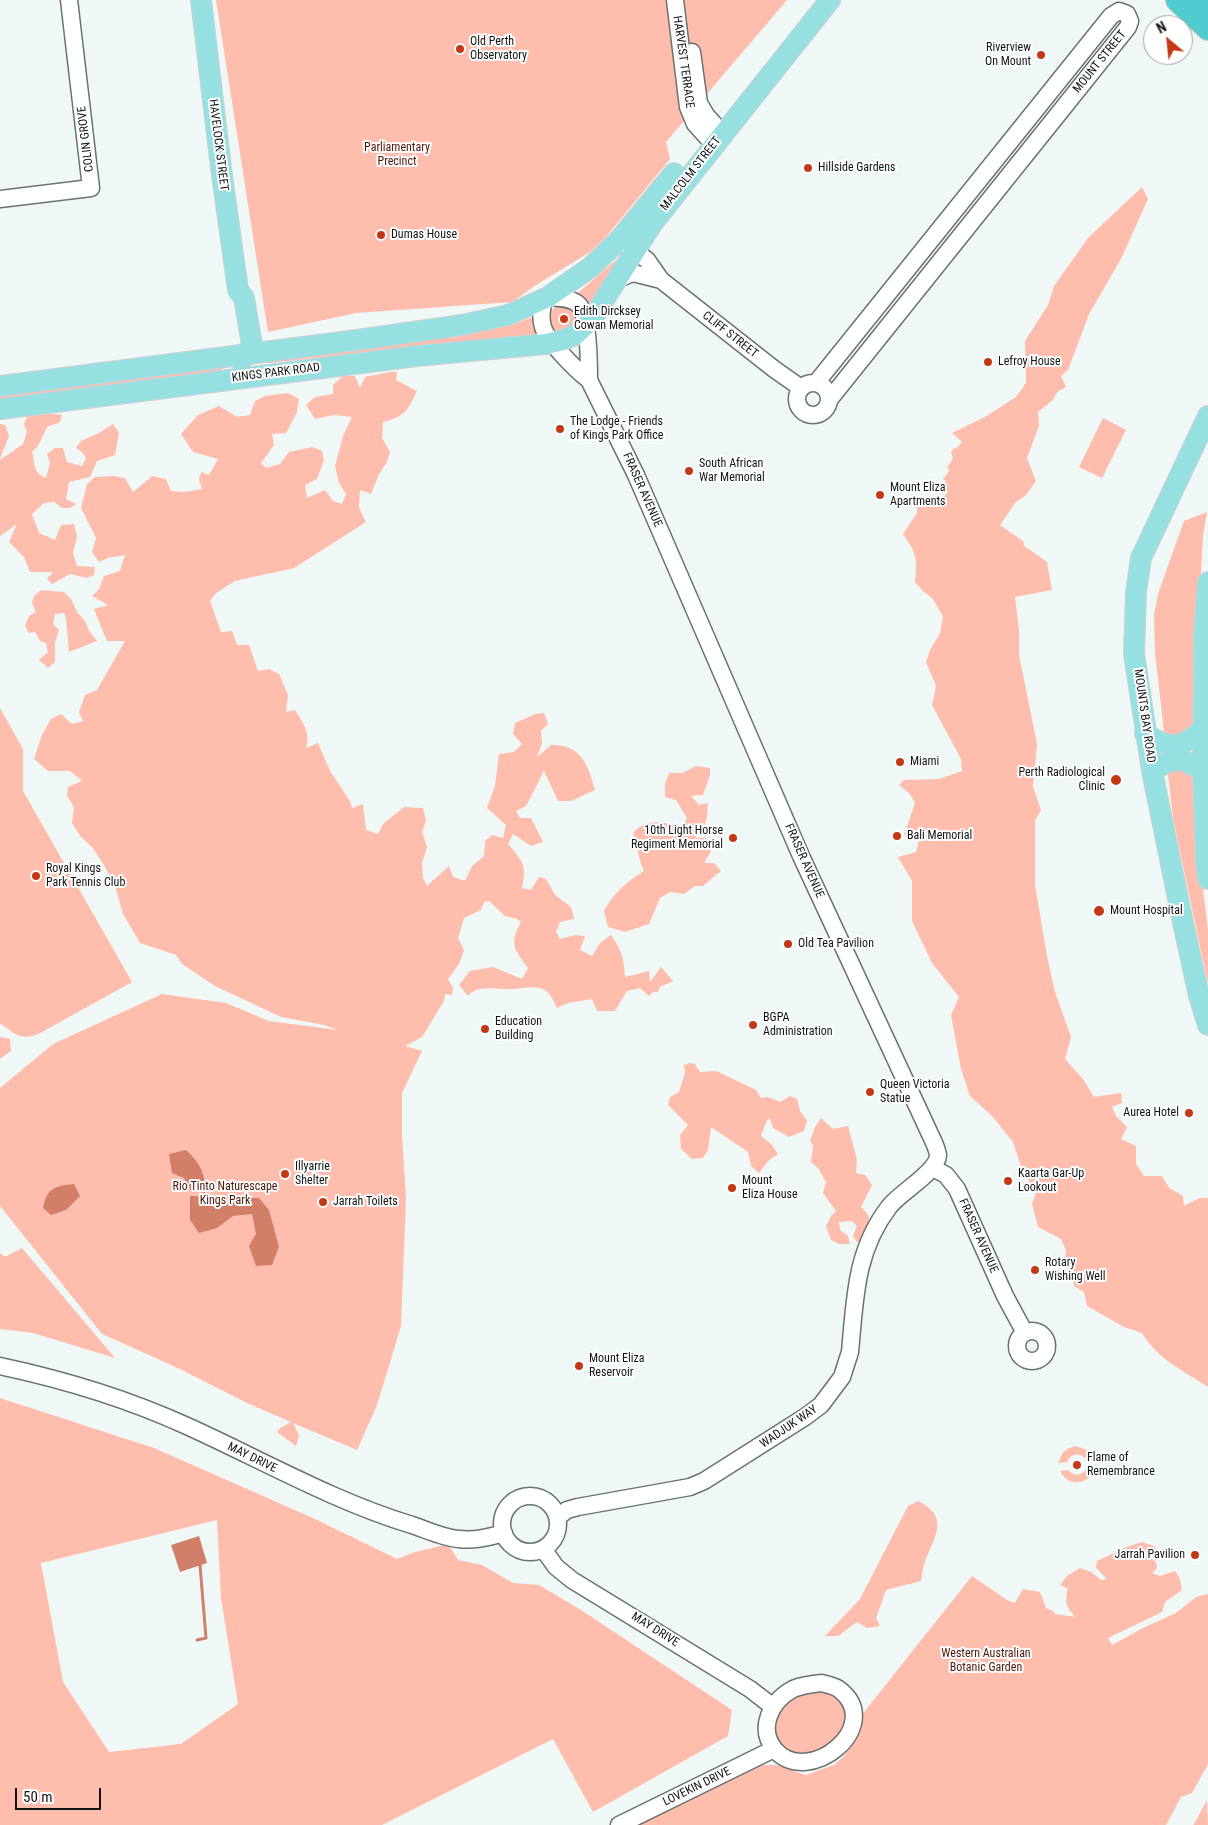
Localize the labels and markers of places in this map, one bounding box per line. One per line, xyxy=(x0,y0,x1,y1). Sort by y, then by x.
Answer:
place label: Old Perth Observatory xyxy=(470,35,527,63)
place label: Riverview On Mount xyxy=(985,41,1031,69)
marker: Old Perth Observatory xyxy=(454,43,466,55)
marker: Riverview On Mount xyxy=(1035,49,1047,61)
place label: Hillside Gardens xyxy=(818,161,896,175)
marker: Hillside Gardens xyxy=(802,162,814,174)
place label: Dumas House xyxy=(391,228,457,242)
marker: Dumas House xyxy=(375,229,387,241)
place label: Edith Dircksey Cowan Memorial xyxy=(574,305,654,333)
marker: Edith Dircksey Cowan Memorial xyxy=(558,313,570,325)
place label: Lefroy House xyxy=(998,355,1061,369)
marker: Lefroy House xyxy=(982,356,994,368)
place label: The Lodge - Friends of Kings Park Office xyxy=(570,415,663,443)
marker: The Lodge - Friends of Kings Park Office xyxy=(554,423,566,435)
place label: South African War Memorial xyxy=(699,457,765,485)
marker: South African War Memorial xyxy=(683,465,695,477)
place label: Mount Eliza Apartments xyxy=(890,481,946,509)
marker: Mount Eliza Apartments xyxy=(874,489,886,501)
place label: Miami xyxy=(910,755,939,769)
marker: Miami xyxy=(894,756,906,768)
place label: Perth Radiological Clinic xyxy=(1018,766,1105,794)
marker: Perth Radiological Clinic xyxy=(1109,773,1123,787)
place label: 10th Light Horse Regiment Memorial xyxy=(631,824,723,852)
place label: Bali Memorial xyxy=(907,829,972,843)
marker: Bali Memorial xyxy=(891,830,903,842)
marker: 10th Light Horse Regiment Memorial xyxy=(727,832,739,844)
place label: Royal Kings Park Tennis Club xyxy=(46,862,125,890)
marker: Royal Kings Park Tennis Club xyxy=(30,870,42,882)
marker: Mount Hospital xyxy=(1092,904,1106,918)
place label: Mount Hospital xyxy=(1110,904,1183,918)
place label: Old Tea Pavilion xyxy=(798,937,874,951)
marker: Old Tea Pavilion xyxy=(782,938,794,950)
place label: BGPA Administration xyxy=(763,1011,833,1039)
place label: Education Building xyxy=(495,1015,542,1043)
marker: BGPA Administration xyxy=(747,1019,759,1031)
marker: Education Building xyxy=(479,1023,491,1035)
place label: Queen Victoria Statue xyxy=(880,1078,949,1106)
marker: Queen Victoria Statue xyxy=(864,1086,876,1098)
place label: Aurea Hotel xyxy=(1123,1106,1179,1120)
marker: Aurea Hotel xyxy=(1183,1107,1195,1119)
place label: Illyarrie Shelter xyxy=(295,1160,330,1188)
place label: Kaarta Gar-Up Lookout xyxy=(1018,1167,1084,1195)
marker: Illyarrie Shelter xyxy=(279,1168,291,1180)
place label: Mount Eliza House xyxy=(742,1174,798,1202)
marker: Kaarta Gar-Up Lookout xyxy=(1002,1175,1014,1187)
marker: Mount Eliza House xyxy=(726,1182,738,1194)
place label: Jarrah Toilets xyxy=(333,1195,398,1209)
marker: Jarrah Toilets xyxy=(317,1196,329,1208)
place label: Rotary Wishing Well xyxy=(1045,1256,1105,1284)
marker: Rotary Wishing Well xyxy=(1029,1264,1041,1276)
place label: Mount Eliza Reservoir xyxy=(589,1352,644,1380)
marker: Mount Eliza Reservoir xyxy=(573,1360,585,1372)
place label: Flame of Remembrance xyxy=(1087,1451,1155,1479)
marker: Flame of Remembrance xyxy=(1071,1459,1083,1471)
place label: Jarrah Pavilion xyxy=(1115,1548,1185,1562)
marker: Jarrah Pavilion xyxy=(1189,1549,1201,1561)

